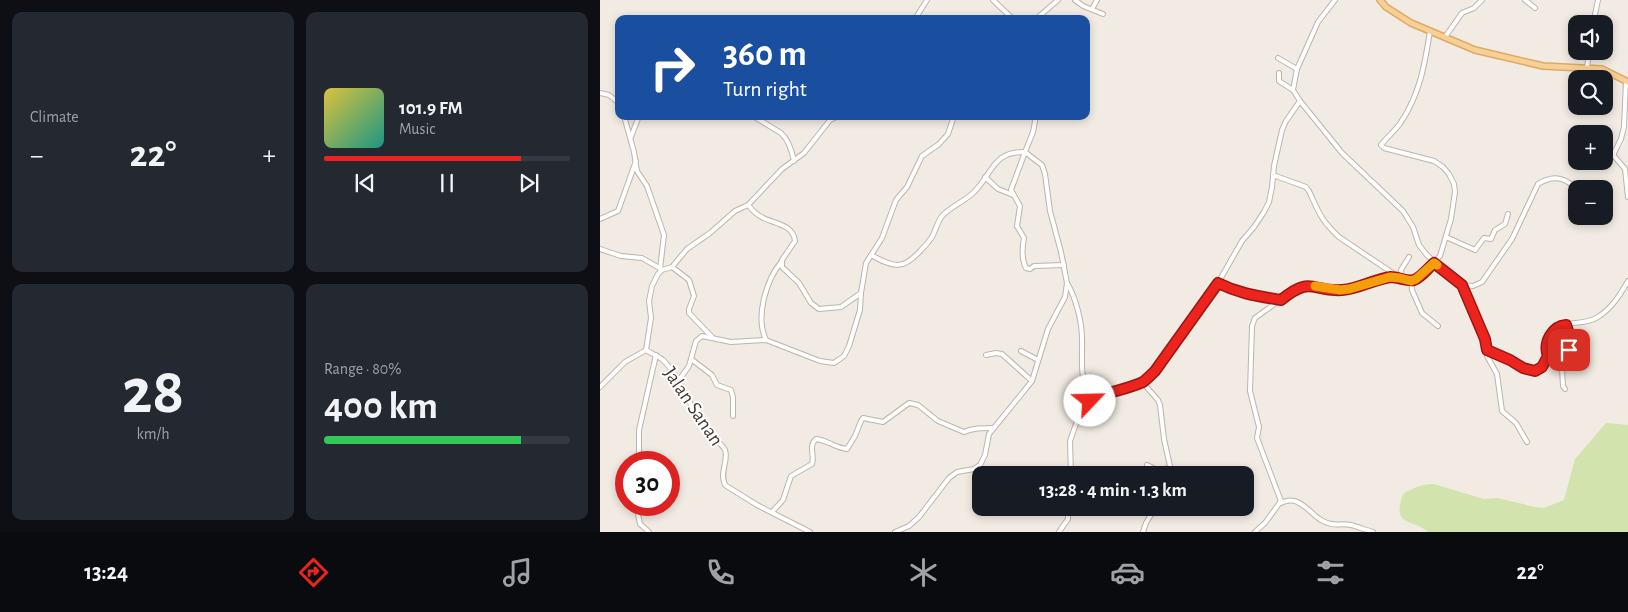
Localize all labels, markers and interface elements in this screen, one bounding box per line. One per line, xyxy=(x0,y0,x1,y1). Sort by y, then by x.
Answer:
map controls xyxy=(1568,15,1613,225)
button: sound xyxy=(1568,15,1613,60)
icon: right xyxy=(640,35,705,100)
text: 360 m xyxy=(723,37,807,72)
button: search xyxy=(1568,70,1613,115)
text: Turn right xyxy=(723,78,807,100)
text: 101.9 FM xyxy=(399,99,463,118)
text: Climate xyxy=(30,109,79,125)
text: Music xyxy=(399,121,435,137)
button: + xyxy=(1568,125,1613,170)
text: 22° xyxy=(130,136,176,174)
text: − xyxy=(30,142,43,170)
text: + xyxy=(263,142,276,170)
icon: previous xyxy=(351,169,379,197)
icon: pause xyxy=(433,169,461,197)
icon: next xyxy=(515,169,543,197)
button: − xyxy=(1568,180,1613,225)
pin xyxy=(1548,329,1590,371)
icon: arrive xyxy=(1555,336,1583,364)
text: 28 xyxy=(122,360,184,425)
text: Range · 80% xyxy=(324,361,401,377)
street label: Jalan Sanan xyxy=(660,363,727,450)
position arrow xyxy=(1063,374,1115,426)
text: 400 km xyxy=(324,388,438,426)
text: km/h xyxy=(136,426,170,442)
speed limit sign: 30 xyxy=(615,451,680,516)
text: 13:28 · 4 min · 1.3 km xyxy=(1039,481,1187,500)
icon: directions xyxy=(296,555,331,590)
icon: music xyxy=(500,555,535,590)
icon: phone xyxy=(703,555,738,590)
icon: climate xyxy=(906,555,941,590)
icon: car xyxy=(1110,555,1145,590)
icon: filters xyxy=(1313,555,1348,590)
text: 13:24 xyxy=(84,561,128,583)
text: 22° xyxy=(1517,561,1544,583)

